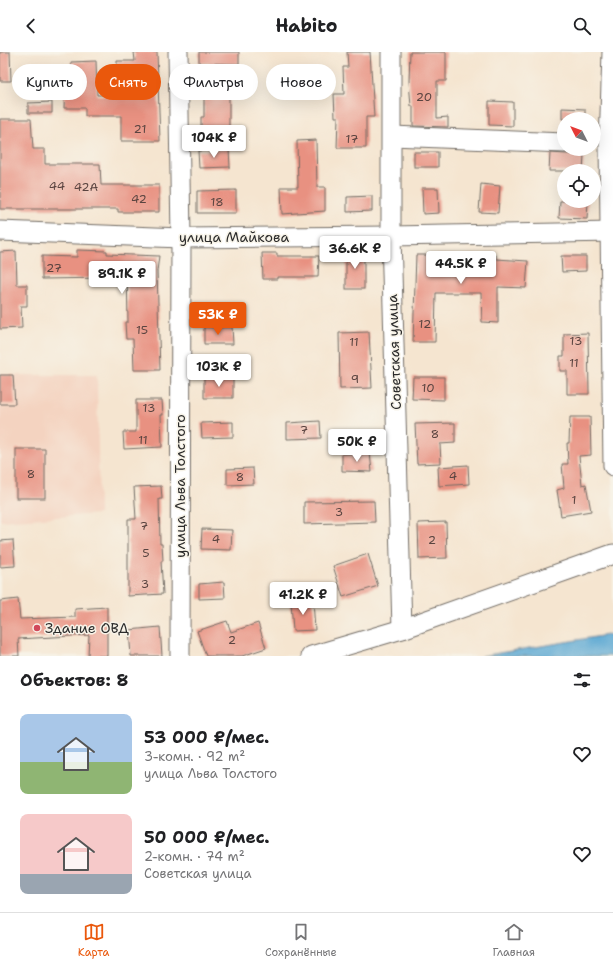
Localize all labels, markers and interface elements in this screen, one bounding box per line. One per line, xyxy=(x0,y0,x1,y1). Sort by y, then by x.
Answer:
text: Habito xyxy=(275,14,338,38)
icon: back xyxy=(20,15,42,37)
icon: search xyxy=(571,15,593,37)
chip: Купить xyxy=(12,64,87,100)
chip: Снять xyxy=(95,64,161,100)
chip: Фильтры xyxy=(169,64,258,100)
chip: Новое xyxy=(266,64,336,100)
house number: 20 xyxy=(416,89,432,105)
north arrow xyxy=(557,112,601,156)
map controls xyxy=(557,112,601,208)
house number: 21 xyxy=(134,121,146,137)
pin: 104K ₽ xyxy=(181,125,247,159)
text: 104K ₽ xyxy=(191,129,237,146)
house number: 17 xyxy=(346,131,358,147)
button: locate xyxy=(557,164,601,208)
house number: 44 xyxy=(49,178,65,194)
house number: 42А xyxy=(74,179,99,195)
house number: 42 xyxy=(131,191,147,207)
house number: 18 xyxy=(210,194,224,210)
street label: улица Майкова xyxy=(179,228,289,246)
pin: 36.6K ₽ xyxy=(318,236,392,270)
text: 36.6K ₽ xyxy=(329,240,381,257)
pin: 44.5K ₽ xyxy=(424,251,498,285)
text: 44.5K ₽ xyxy=(435,255,487,272)
house number: 27 xyxy=(46,260,62,276)
pin: 89.1K ₽ xyxy=(85,261,159,295)
text: 89.1K ₽ xyxy=(98,265,146,282)
street label: Советская улица xyxy=(383,294,405,410)
pin: 53K ₽ xyxy=(190,302,246,336)
text: 53K ₽ xyxy=(198,306,238,323)
house number: 12 xyxy=(419,316,431,332)
house number: 15 xyxy=(136,322,148,338)
house number: 13 xyxy=(570,333,582,349)
house number: 11 xyxy=(349,334,359,350)
pin: 103K ₽ xyxy=(186,354,252,388)
house number: 11 xyxy=(569,355,579,371)
text: 103K ₽ xyxy=(196,358,242,375)
house number: 9 xyxy=(351,371,359,387)
house number: 10 xyxy=(421,380,435,396)
house number: 13 xyxy=(143,400,155,416)
street label: улица Льва Толстого xyxy=(171,414,189,558)
house number: 7 xyxy=(300,422,308,438)
house number: 8 xyxy=(431,426,439,442)
pin: 50K ₽ xyxy=(329,429,385,463)
house number: 11 xyxy=(138,432,148,448)
text: 50K ₽ xyxy=(337,433,377,450)
house number: 8 xyxy=(27,466,35,482)
house number: 4 xyxy=(449,468,457,484)
house number: 8 xyxy=(236,469,244,485)
house number: 1 xyxy=(571,492,577,508)
house number: 3 xyxy=(335,504,343,520)
house number: 7 xyxy=(140,518,148,534)
house number: 4 xyxy=(212,531,220,547)
house number: 2 xyxy=(428,532,436,548)
house number: 5 xyxy=(142,545,150,561)
house number: 3 xyxy=(141,576,149,592)
pin: 41.2K ₽ xyxy=(266,582,340,616)
text: 41.2K ₽ xyxy=(279,586,327,603)
place label: Здание ОВД xyxy=(45,619,129,637)
marker: Здание ОВД xyxy=(32,623,42,633)
house number: 2 xyxy=(228,632,236,648)
text: Объектов: 8 xyxy=(20,669,129,691)
icon: filters xyxy=(571,669,593,691)
text: 53 000 ₽/мес. xyxy=(144,726,269,748)
icon: home xyxy=(52,730,100,778)
icon: heart xyxy=(571,743,593,765)
text: 3-комн. · 92 m² xyxy=(144,748,245,765)
text: улица Льва Толстого xyxy=(144,765,277,782)
text: 50 000 ₽/мес. xyxy=(144,826,270,848)
icon: home xyxy=(52,830,100,878)
icon: heart xyxy=(571,843,593,865)
text: 2-комн. · 74 m² xyxy=(144,848,245,865)
text: Советская улица xyxy=(144,865,252,882)
tab: Карта xyxy=(78,921,109,960)
tab: Сохранённые xyxy=(265,921,337,960)
tab: Главная xyxy=(492,921,535,960)

